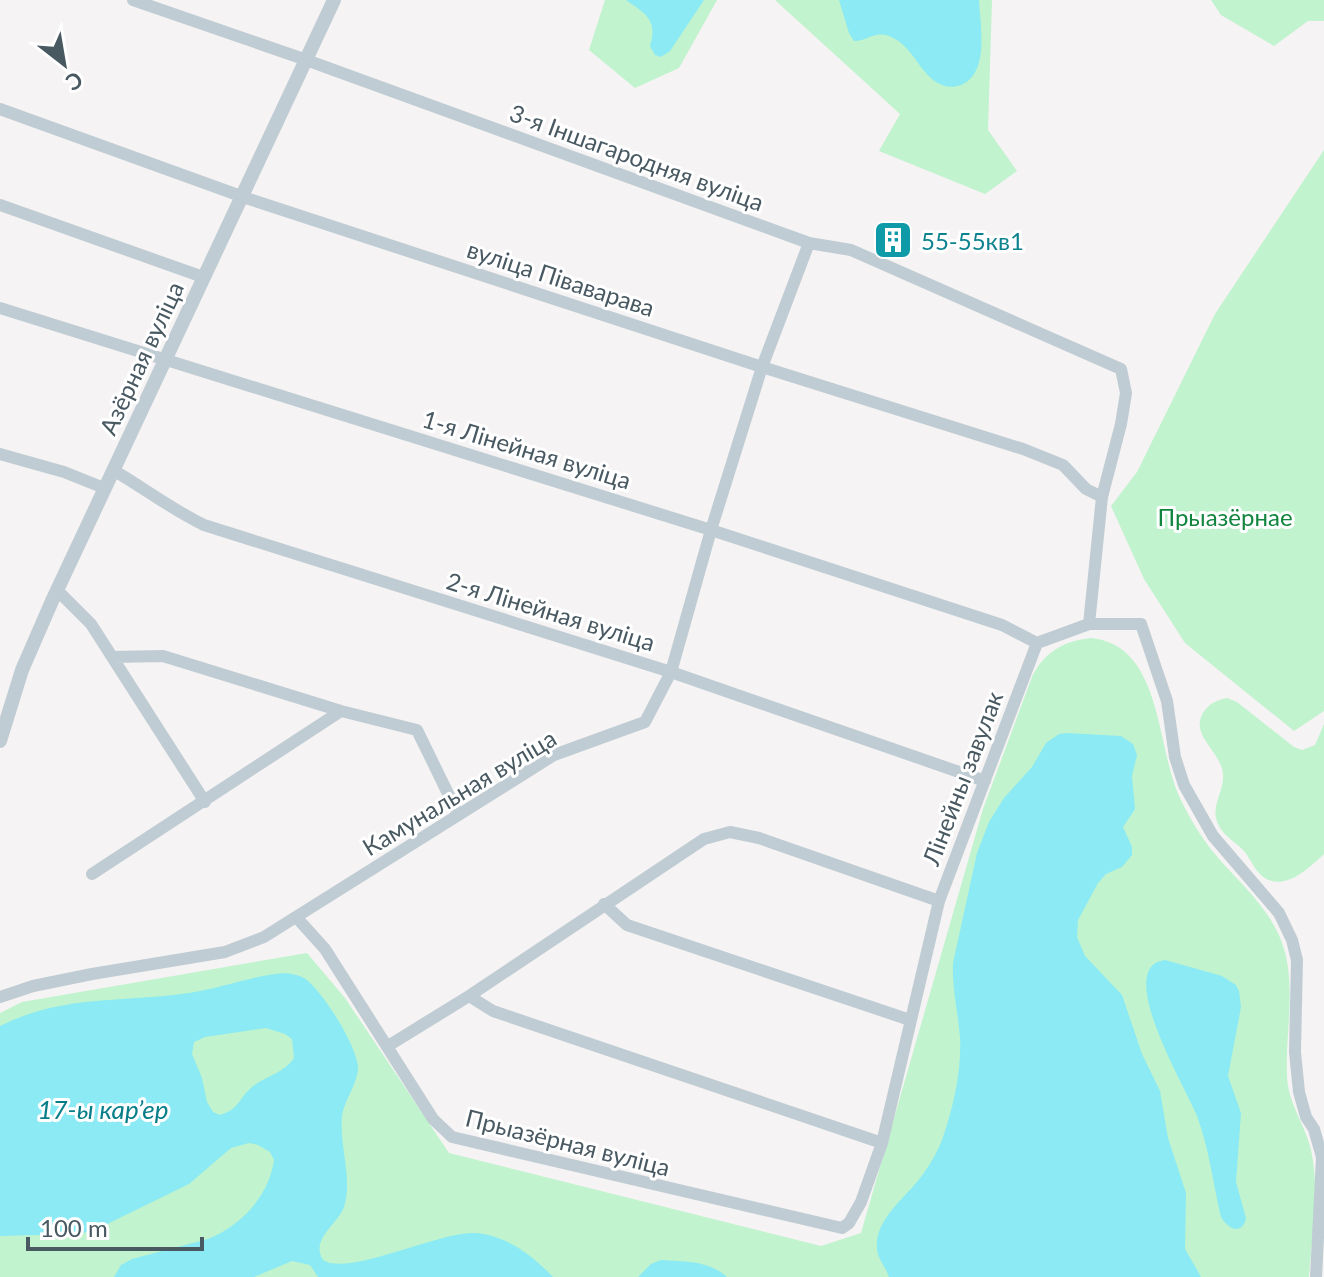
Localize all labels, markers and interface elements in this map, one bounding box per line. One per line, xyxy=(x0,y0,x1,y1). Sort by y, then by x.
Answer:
north arrow xyxy=(24,24,104,104)
text: С xyxy=(61,66,88,97)
street label: 3-я Іншагародняя вуліца xyxy=(506,98,768,216)
building icon: 55-55кв1 xyxy=(872,219,914,261)
place label: 55-55кв1 xyxy=(921,226,1024,255)
street label: вуліца Піваварава xyxy=(464,234,658,322)
street label: Азёрная вуліца xyxy=(93,277,189,439)
street label: 1-я Лінейная вуліца xyxy=(419,404,635,494)
park label: Прыазёрнае xyxy=(1157,502,1293,531)
street label: 2-я Лінейная вуліца xyxy=(443,566,659,656)
street label: Лінейны завулак xyxy=(915,686,1009,870)
street label: Камунальная вуліца xyxy=(357,723,561,861)
water label: 17-ы кар’ер xyxy=(37,1093,169,1125)
street label: Прыазёрная вуліца xyxy=(463,1103,673,1181)
scale bar xyxy=(28,1201,202,1251)
text: 100 m xyxy=(40,1213,108,1242)

